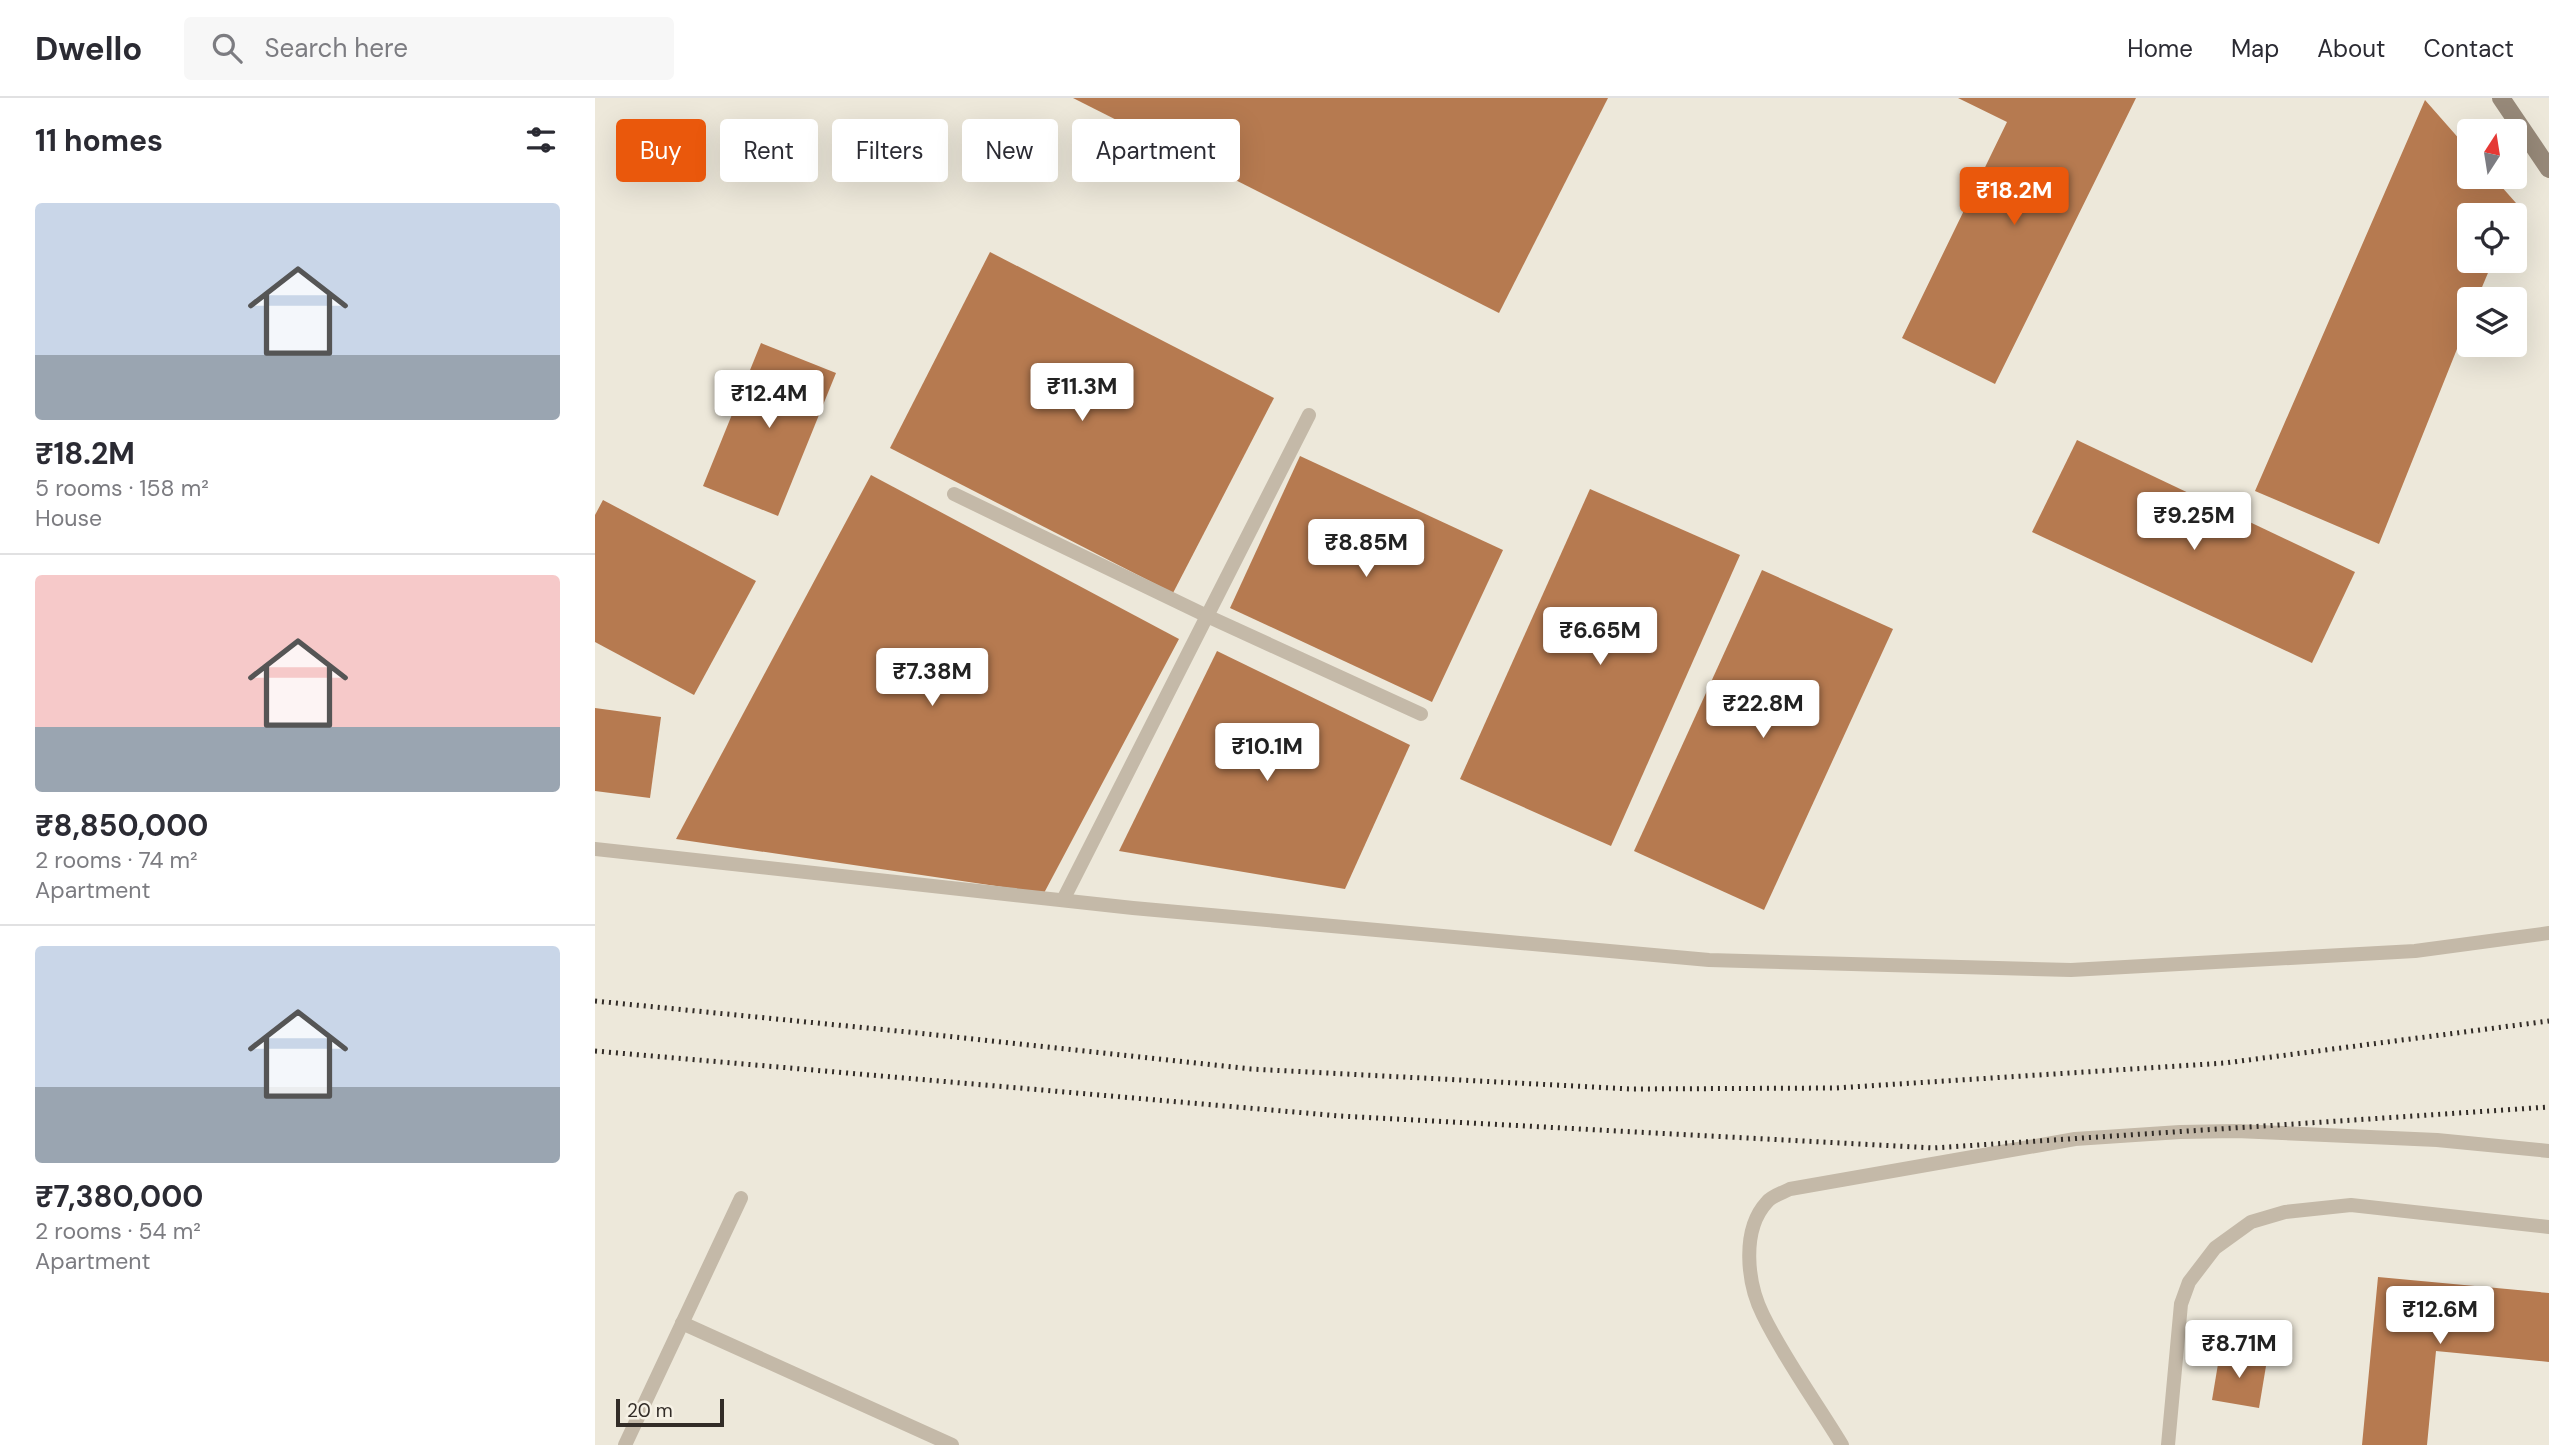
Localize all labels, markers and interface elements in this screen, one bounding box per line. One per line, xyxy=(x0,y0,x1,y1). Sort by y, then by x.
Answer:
search box xyxy=(184,17,674,80)
text: Dwello xyxy=(35,27,142,70)
icon: search xyxy=(208,29,246,67)
text: Search here xyxy=(264,31,408,65)
text: Home xyxy=(2127,33,2193,64)
text: Map xyxy=(2231,33,2279,64)
text: About xyxy=(2317,33,2386,64)
text: Contact xyxy=(2424,33,2514,64)
chip: Buy xyxy=(616,119,706,182)
chip: Rent xyxy=(720,119,818,182)
chip: Filters xyxy=(832,119,948,182)
chip: New xyxy=(962,119,1058,182)
chip: Apartment xyxy=(1072,119,1240,182)
north arrow xyxy=(2457,119,2527,189)
map controls xyxy=(2457,119,2527,357)
text: 11 homes xyxy=(35,121,163,160)
icon: filters xyxy=(522,121,560,159)
pin: ₹18.2M xyxy=(1957,167,2071,227)
text: ₹18.2M xyxy=(1976,175,2052,205)
button: locate xyxy=(2457,203,2527,273)
icon: home xyxy=(235,248,361,374)
button: layers xyxy=(2457,287,2527,357)
pin: ₹11.3M xyxy=(1025,364,1139,423)
pin: ₹12.4M xyxy=(712,370,826,430)
text: ₹11.3M xyxy=(1047,371,1117,401)
text: ₹12.4M xyxy=(731,378,807,408)
text: ₹18.2M xyxy=(35,434,135,473)
text: 5 rooms · 158 m² xyxy=(35,473,209,503)
pin: ₹9.25M xyxy=(2137,492,2251,552)
text: ₹9.25M xyxy=(2153,500,2235,530)
text: House xyxy=(35,503,102,533)
pin: ₹8.85M xyxy=(1309,519,1423,579)
text: ₹8.85M xyxy=(1324,527,1408,557)
pin: ₹6.65M xyxy=(1543,608,1657,667)
text: ₹6.65M xyxy=(1559,615,1641,645)
icon: home xyxy=(235,620,361,746)
pin: ₹7.38M xyxy=(875,648,989,708)
text: ₹7.38M xyxy=(892,656,972,686)
pin: ₹22.8M xyxy=(1706,680,1820,740)
text: ₹22.8M xyxy=(1722,688,1804,718)
pin: ₹10.1M xyxy=(1210,724,1324,783)
text: ₹10.1M xyxy=(1231,731,1303,761)
text: ₹8,850,000 xyxy=(35,806,208,845)
text: 2 rooms · 74 m² xyxy=(35,845,198,875)
text: Apartment xyxy=(35,875,150,905)
icon: home xyxy=(235,991,361,1117)
text: ₹7,380,000 xyxy=(35,1177,203,1216)
text: 2 rooms · 54 m² xyxy=(35,1216,201,1246)
text: Apartment xyxy=(35,1246,150,1276)
pin: ₹12.6M xyxy=(2383,1286,2497,1346)
text: ₹12.6M xyxy=(2402,1294,2478,1324)
pin: ₹8.71M xyxy=(2182,1320,2296,1380)
text: ₹8.71M xyxy=(2201,1328,2277,1358)
scale bar xyxy=(616,1396,725,1428)
text: 20 m xyxy=(627,1398,673,1423)

